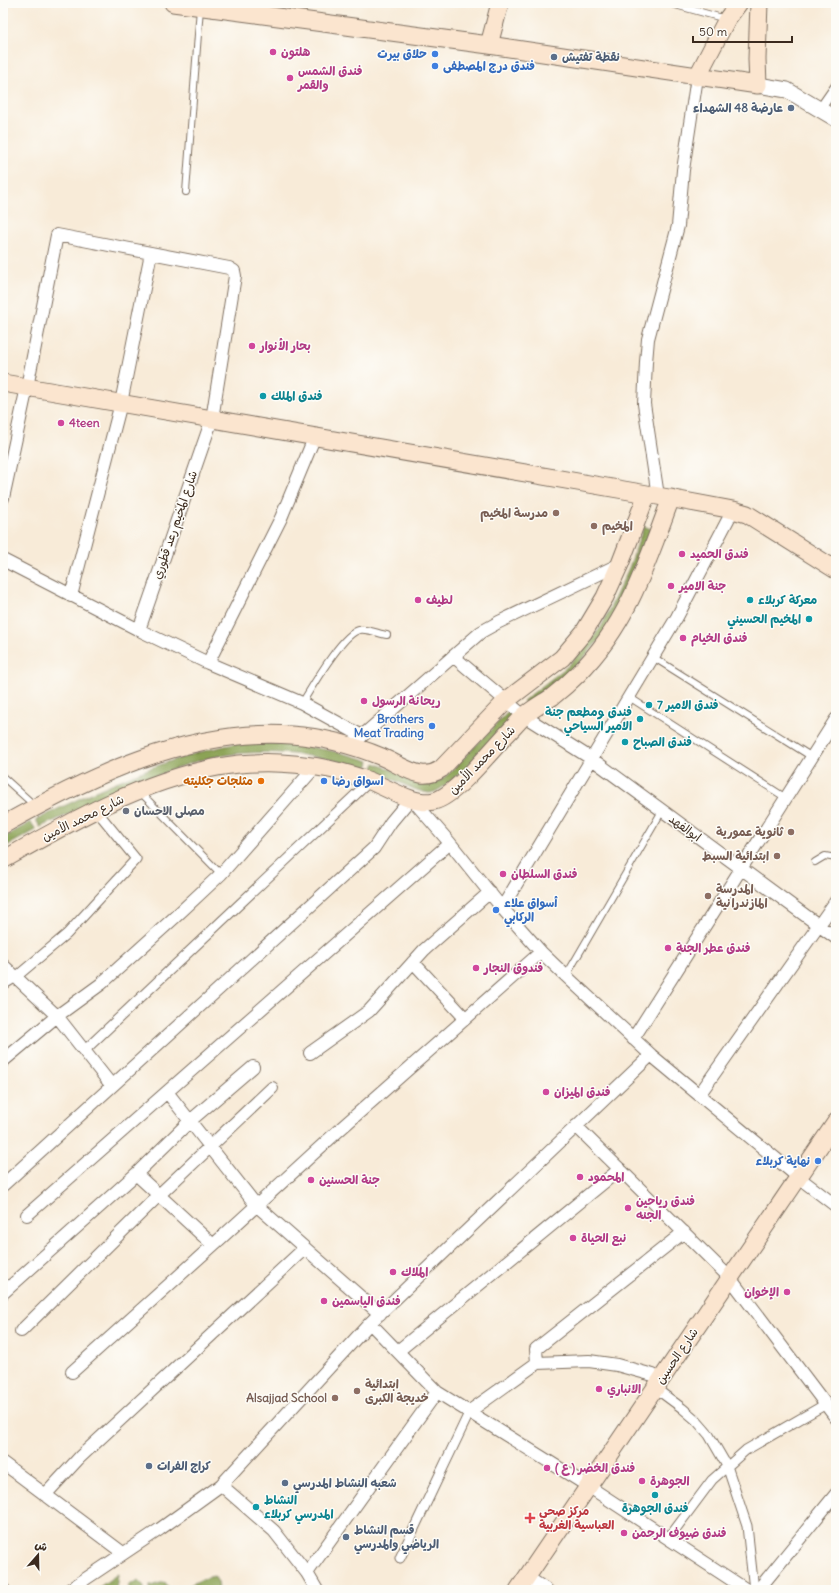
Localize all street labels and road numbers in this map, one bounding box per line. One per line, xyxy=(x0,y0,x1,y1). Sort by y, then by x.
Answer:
street label: شارع المخيم رعد قطوري xyxy=(149,469,202,582)
street label: شارع محمد الأمين xyxy=(445,722,520,798)
street label: شارع محمد الأمين xyxy=(39,791,127,846)
street label: ابوالفهد xyxy=(666,811,704,845)
street label: شارع الحسين xyxy=(652,1325,702,1388)

